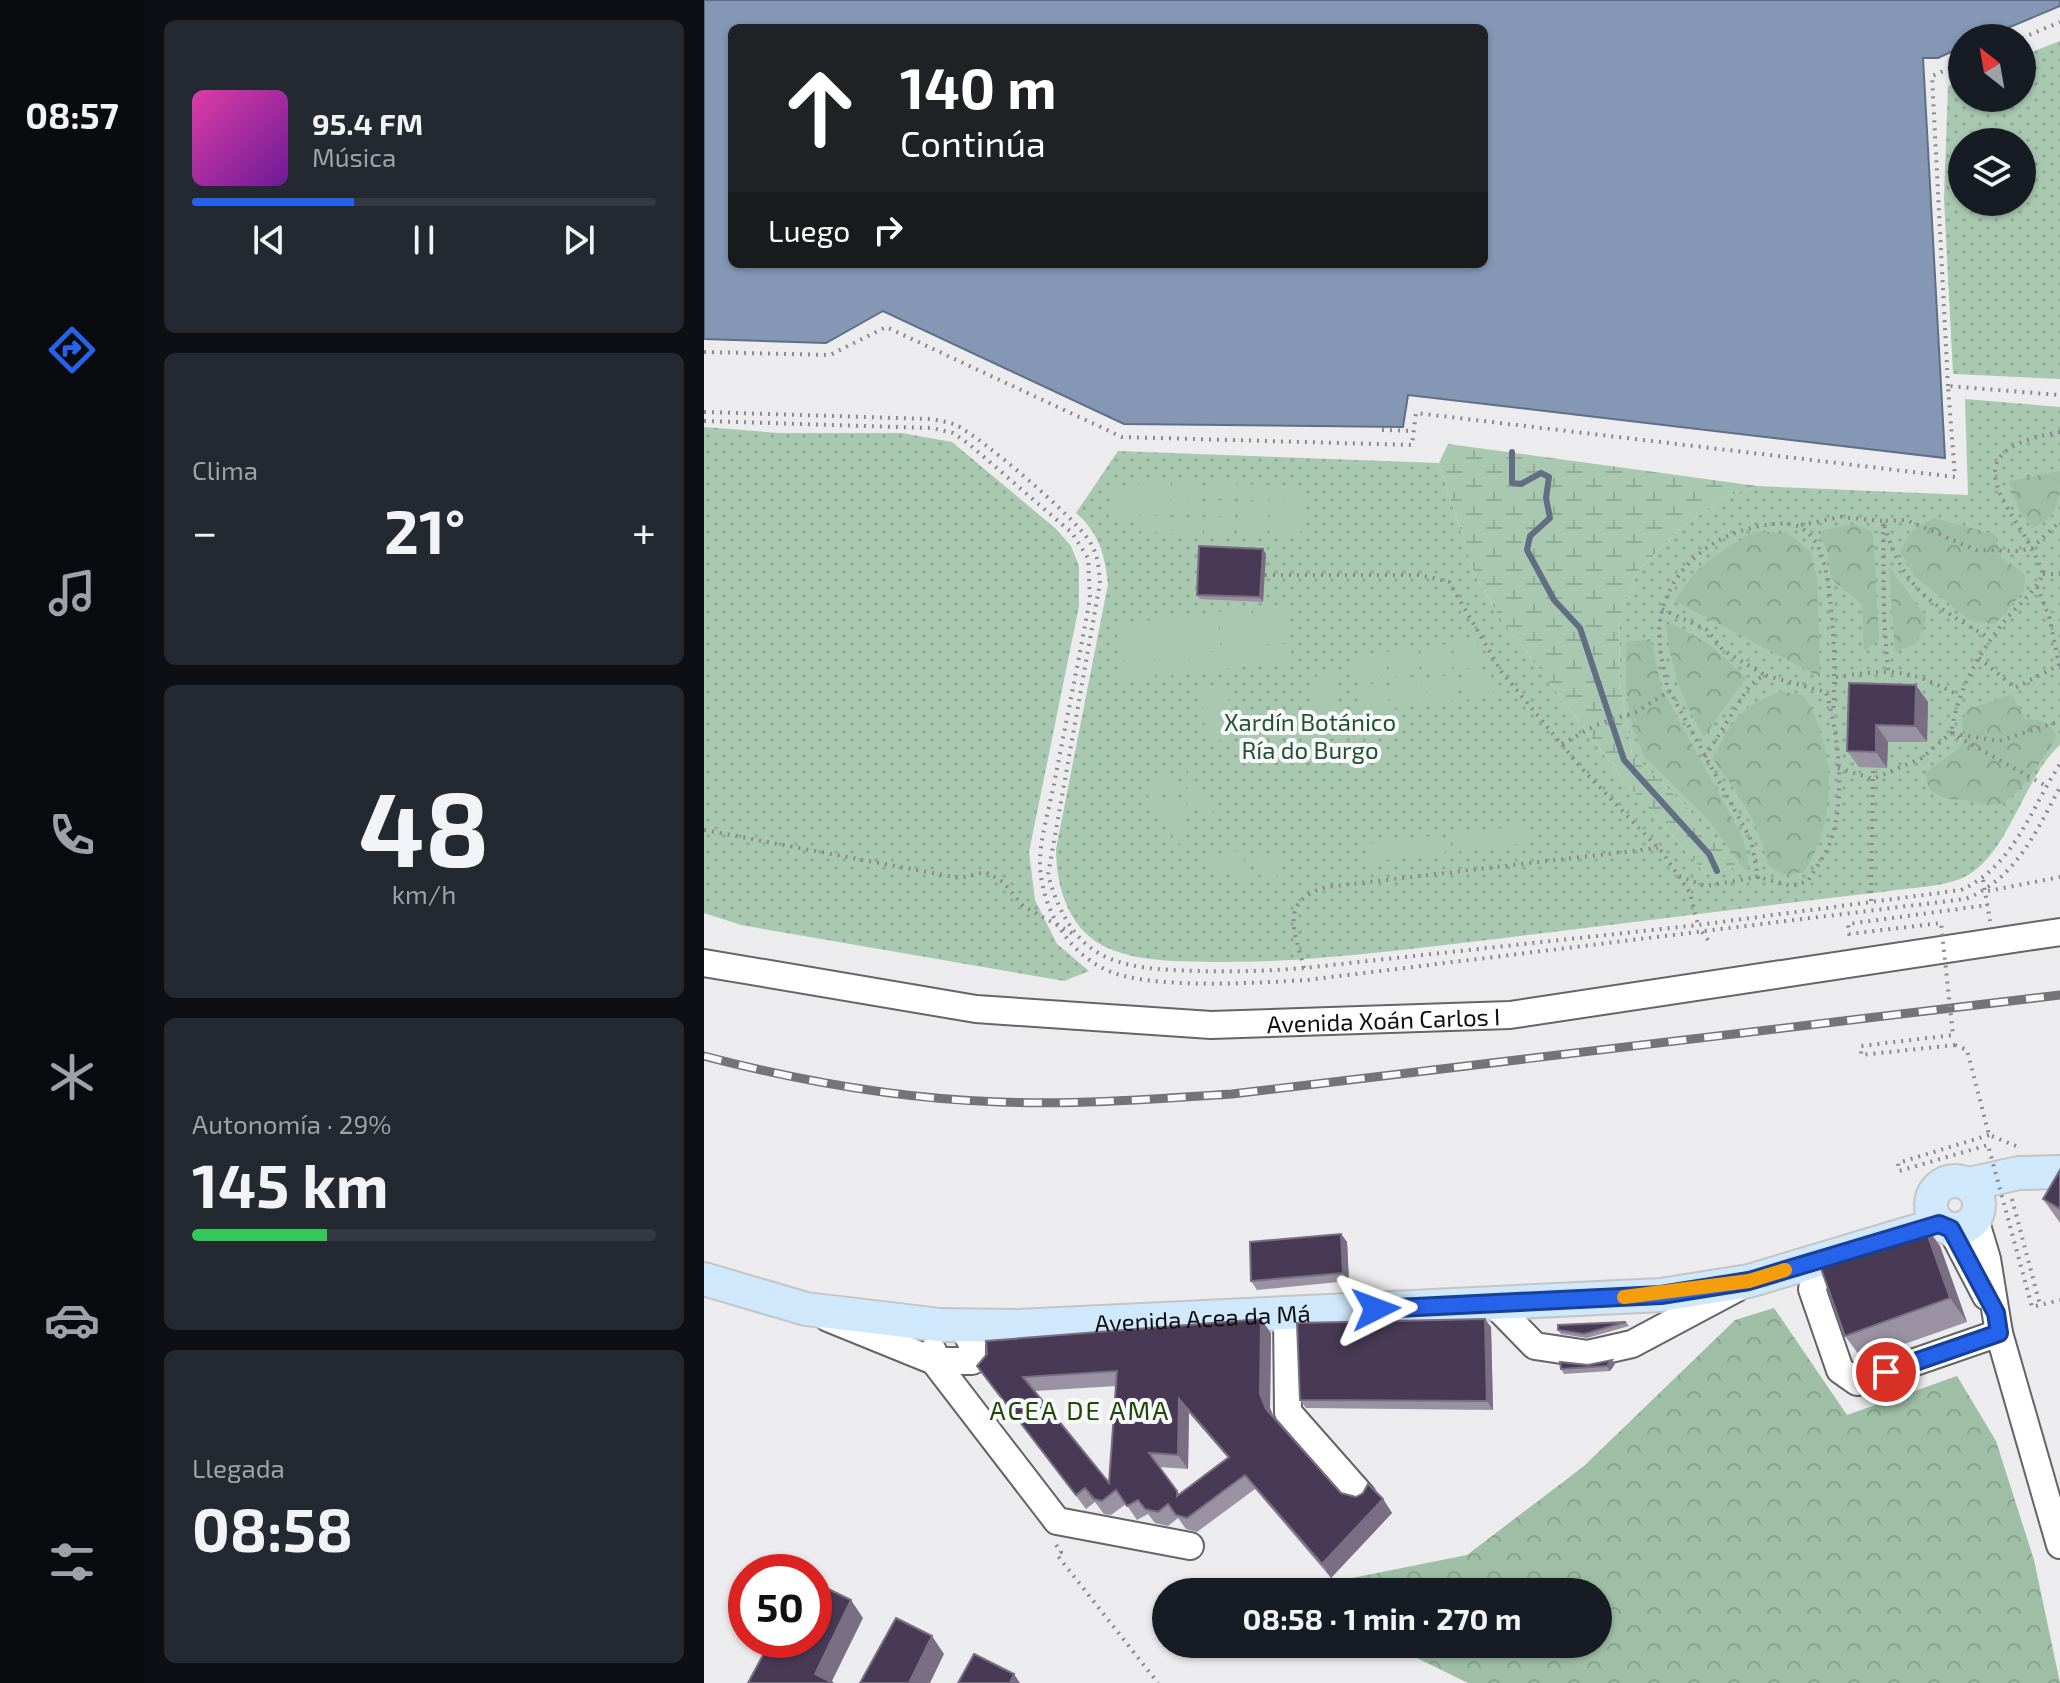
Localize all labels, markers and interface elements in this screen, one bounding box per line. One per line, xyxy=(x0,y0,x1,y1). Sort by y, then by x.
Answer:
north arrow xyxy=(1948,24,2036,112)
map controls xyxy=(1948,24,2036,216)
text: 140 m xyxy=(900,53,1057,120)
icon: ahead xyxy=(768,56,872,160)
text: 08:57 xyxy=(25,93,119,136)
text: 95.4 FM xyxy=(312,105,423,141)
text: Continúa xyxy=(900,121,1046,164)
button: layers xyxy=(1948,128,2036,216)
text: Música xyxy=(312,141,396,172)
icon: right xyxy=(866,208,910,252)
text: Luego xyxy=(768,212,850,248)
icon: previous xyxy=(247,218,291,262)
icon: pause xyxy=(402,218,446,262)
icon: next xyxy=(557,218,601,262)
icon: directions xyxy=(44,322,100,378)
text: Clima xyxy=(192,454,258,485)
text: 21° xyxy=(384,494,465,566)
text: − xyxy=(192,504,218,557)
text: + xyxy=(632,504,656,557)
icon: music xyxy=(44,565,100,621)
park label: Xardín Botánico Ría do Burgo xyxy=(1224,707,1396,764)
text: 48 xyxy=(358,763,490,888)
icon: phone xyxy=(44,807,100,863)
text: km/h xyxy=(392,878,456,909)
street label: Avenida Xoán Carlos I xyxy=(1266,1001,1501,1038)
icon: climate xyxy=(44,1049,100,1105)
text: Autonomía · 29% xyxy=(192,1108,392,1139)
text: 145 km xyxy=(192,1148,389,1220)
position arrow xyxy=(1334,1267,1418,1351)
icon: car xyxy=(44,1292,100,1348)
street label: Avenida Acea da Má xyxy=(1094,1297,1311,1337)
pin xyxy=(1852,1338,1920,1406)
icon: arrive xyxy=(1864,1350,1908,1394)
district label: ACEA DE AMA xyxy=(990,1394,1170,1425)
text: Llegada xyxy=(192,1452,285,1483)
text: 08:58 xyxy=(192,1492,353,1564)
icon: filters xyxy=(44,1534,100,1590)
speed limit sign: 50 xyxy=(728,1554,832,1658)
text: 08:58 · 1 min · 270 m xyxy=(1243,1600,1521,1636)

